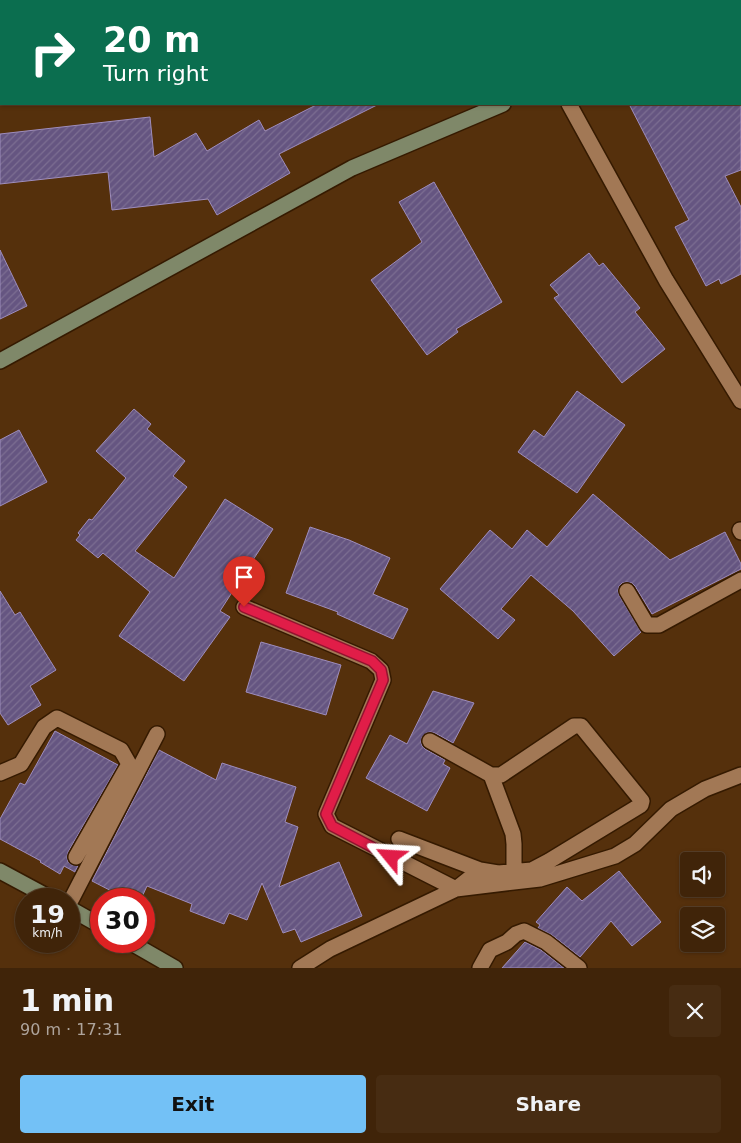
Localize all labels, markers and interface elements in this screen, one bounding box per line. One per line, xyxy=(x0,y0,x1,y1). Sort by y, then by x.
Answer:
icon: right xyxy=(20,20,85,85)
text: 20 m xyxy=(103,20,200,60)
text: Turn right xyxy=(103,61,208,86)
pin xyxy=(223,556,265,607)
icon: arrive xyxy=(230,563,258,591)
position arrow xyxy=(364,830,416,882)
map controls xyxy=(680,852,725,952)
button: sound xyxy=(680,852,725,897)
speed limit sign: 30 xyxy=(90,888,155,953)
text: 19 xyxy=(30,900,65,929)
button: layers xyxy=(680,907,725,952)
text: km/h xyxy=(32,926,63,940)
text: 1 min xyxy=(20,983,114,1018)
button: close xyxy=(669,985,721,1037)
text: 90 m · 17:31 xyxy=(20,1020,122,1039)
button: Exit xyxy=(20,1075,366,1133)
button: Share xyxy=(376,1075,721,1133)

